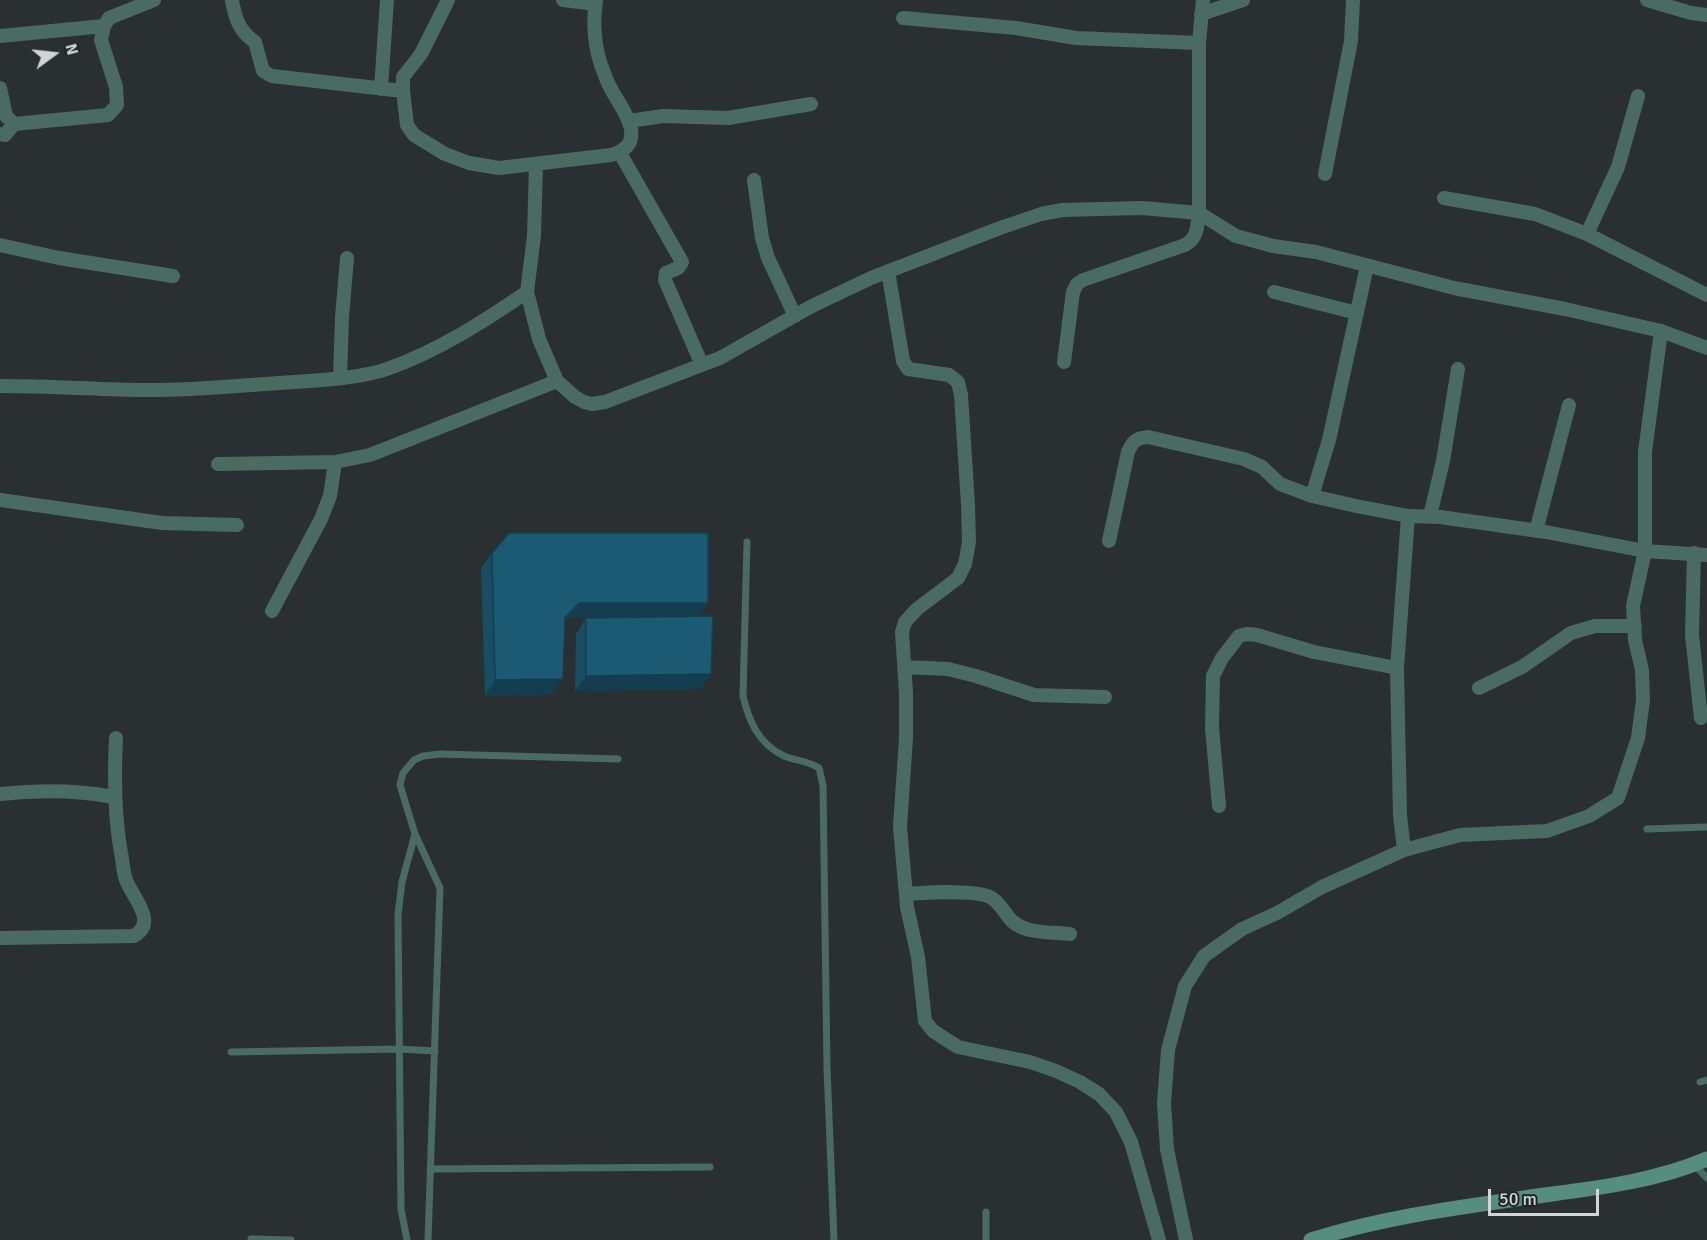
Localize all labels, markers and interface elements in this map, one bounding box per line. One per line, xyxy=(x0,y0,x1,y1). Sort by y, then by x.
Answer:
north arrow xyxy=(24,24,84,84)
text: N xyxy=(60,41,82,57)
scale bar xyxy=(1491,1177,1602,1215)
text: 50 m xyxy=(1499,1188,1537,1210)

